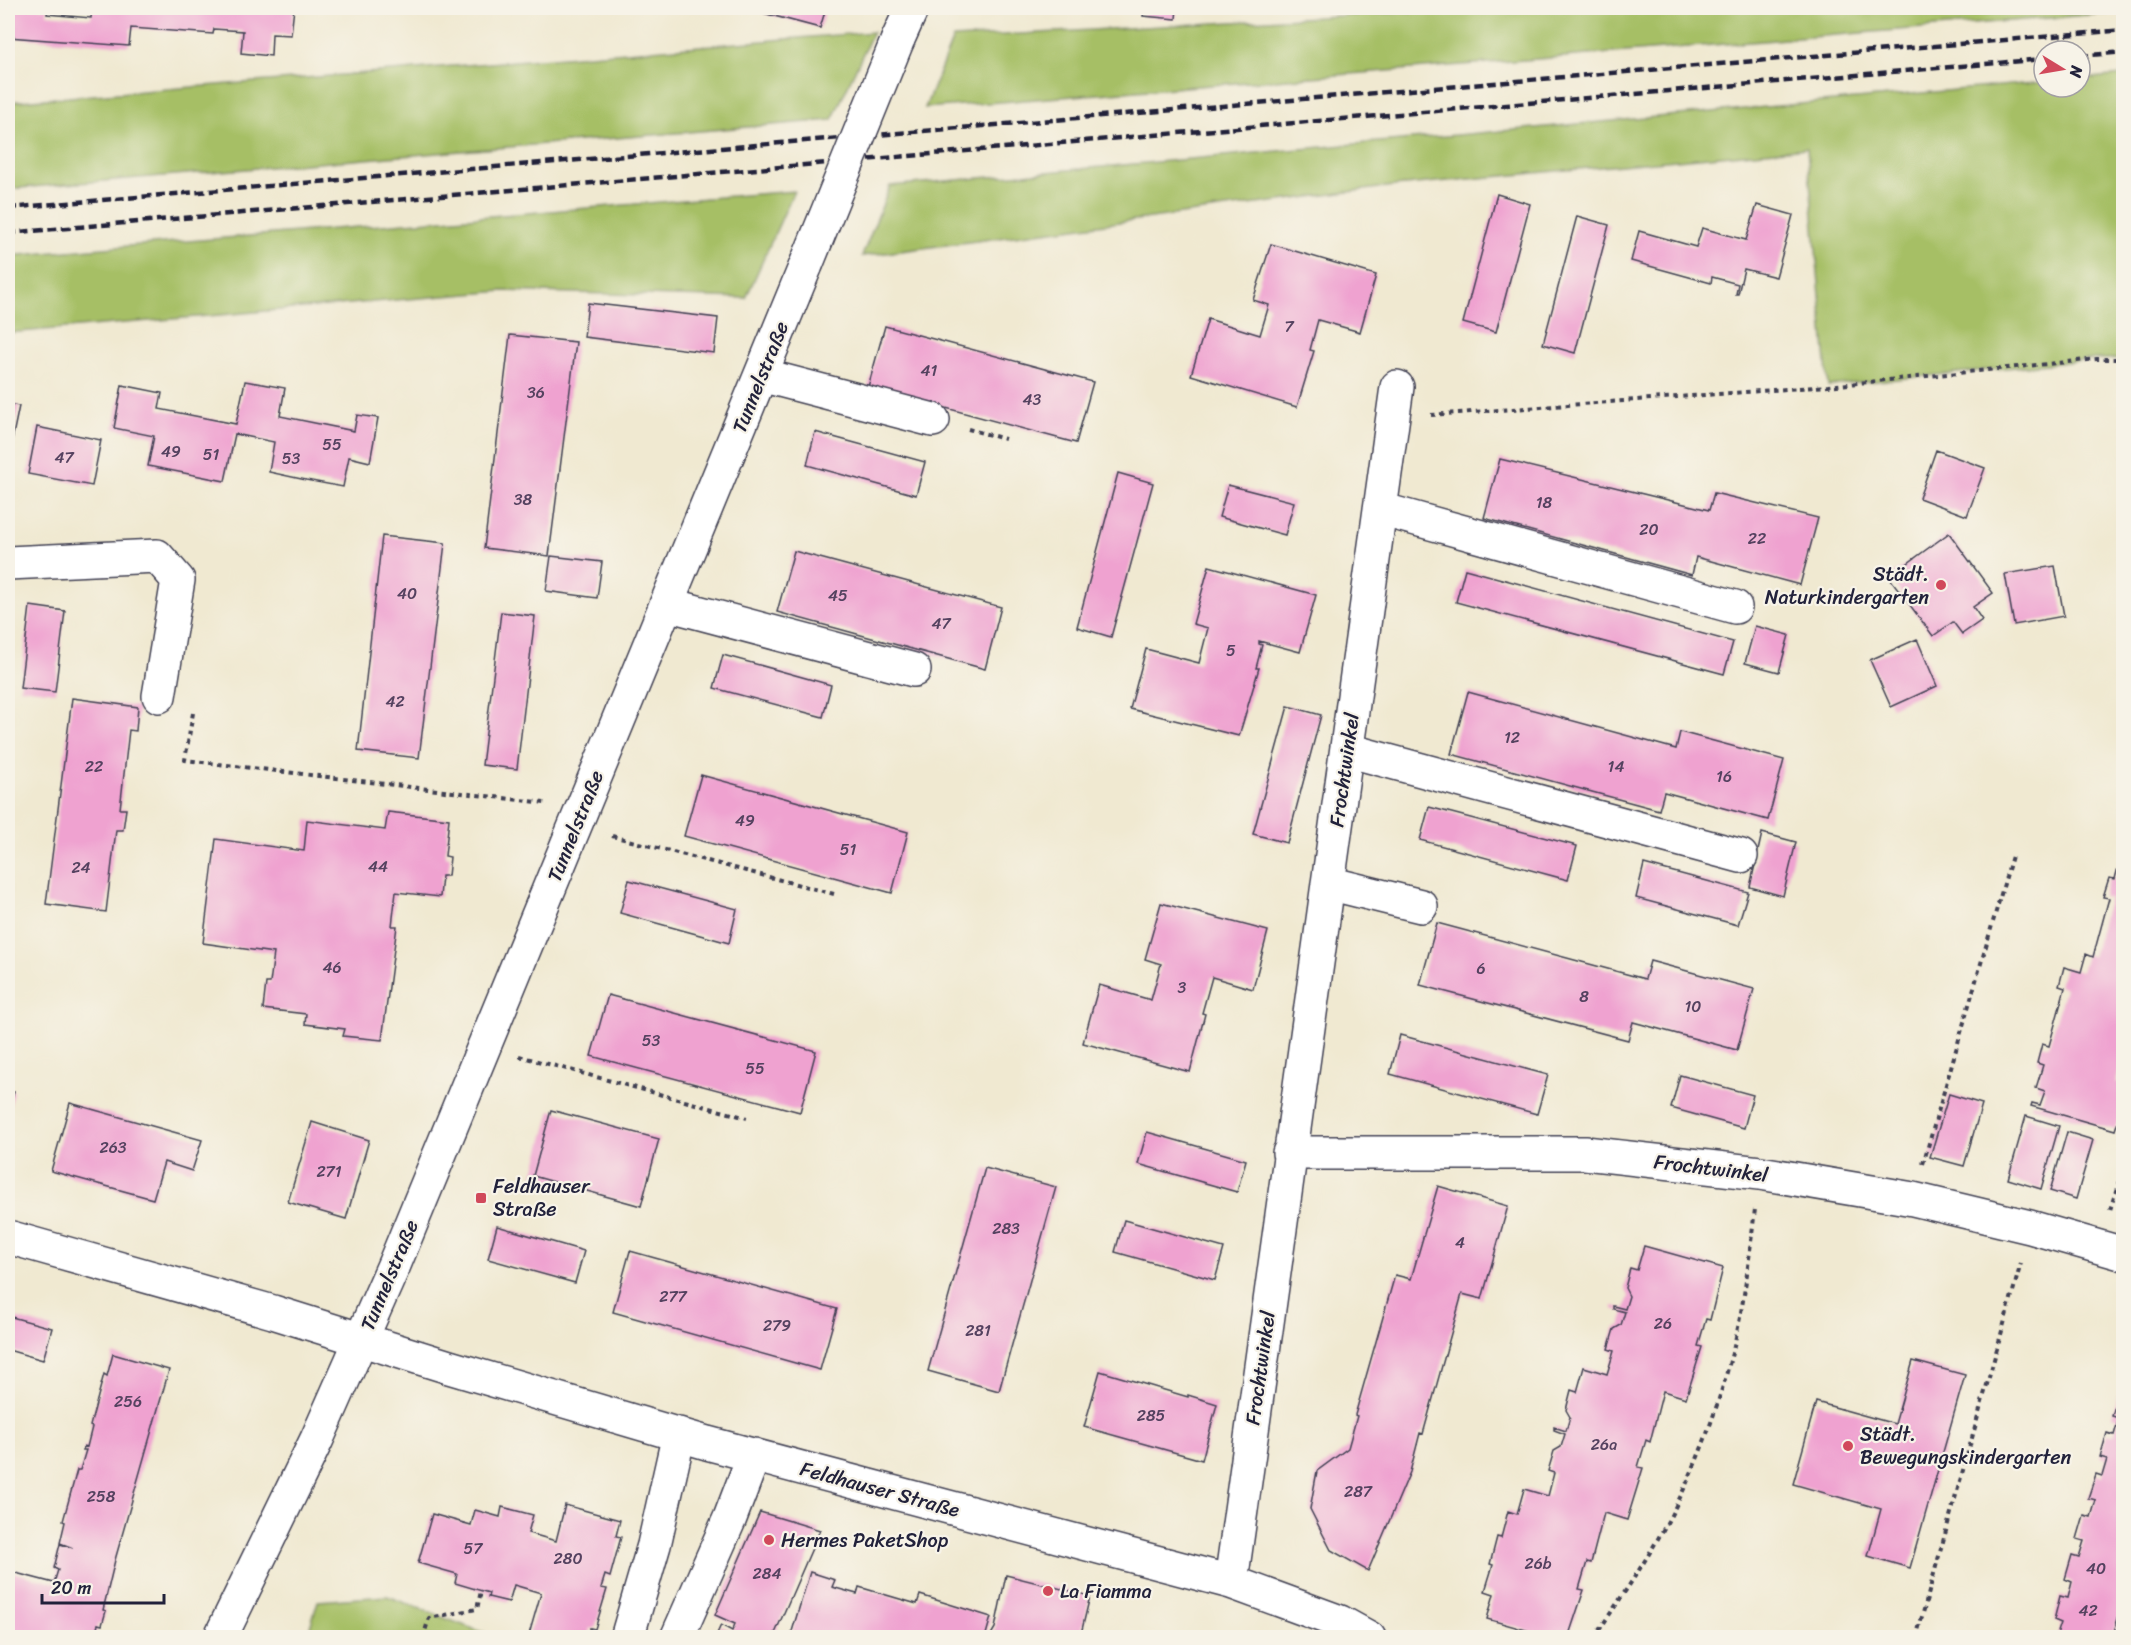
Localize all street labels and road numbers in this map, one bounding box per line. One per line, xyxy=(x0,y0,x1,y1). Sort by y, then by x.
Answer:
street label: Tunnelstraße xyxy=(722,316,799,438)
street label: Frochtwinkel xyxy=(1319,710,1370,829)
street label: Tunnelstraße xyxy=(537,765,614,887)
street label: Frochtwinkel xyxy=(1652,1144,1771,1193)
street label: Tunnelstraße xyxy=(350,1214,429,1336)
street label: Frochtwinkel xyxy=(1235,1308,1286,1427)
street label: Feldhauser Straße xyxy=(796,1451,964,1528)

